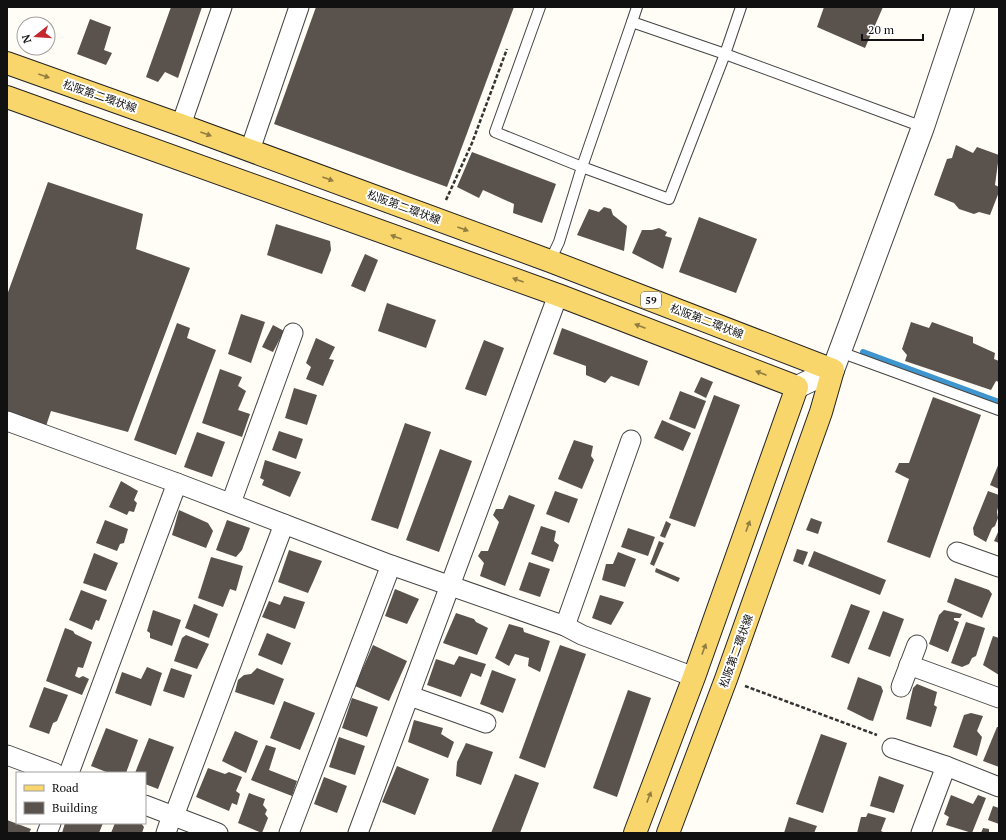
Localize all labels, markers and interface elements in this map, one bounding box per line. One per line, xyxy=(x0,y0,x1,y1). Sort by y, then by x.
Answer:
north arrow xyxy=(16,16,56,56)
scale bar xyxy=(862,16,923,42)
text: 20 m xyxy=(868,22,895,37)
text: N xyxy=(18,32,34,45)
one-way arrow xyxy=(38,74,50,80)
street label: 松阪第二環状線 xyxy=(61,77,139,115)
one-way arrow xyxy=(200,131,212,137)
one-way arrow xyxy=(322,176,334,182)
street label: 松阪第二環状線 xyxy=(365,187,443,227)
one-way arrow xyxy=(457,226,469,232)
one-way arrow xyxy=(389,233,401,239)
one-way arrow xyxy=(512,277,524,283)
road number: 59 xyxy=(641,292,661,308)
street label: 松阪第二環状線 xyxy=(669,301,745,341)
one-way arrow xyxy=(633,323,645,329)
one-way arrow xyxy=(754,370,766,376)
one-way arrow xyxy=(745,520,751,532)
street label: 松阪第二環状線 xyxy=(716,612,756,690)
one-way arrow xyxy=(702,642,708,654)
legend xyxy=(16,772,146,824)
text: Road xyxy=(52,780,79,795)
one-way arrow xyxy=(647,790,653,802)
text: Building xyxy=(52,800,98,815)

